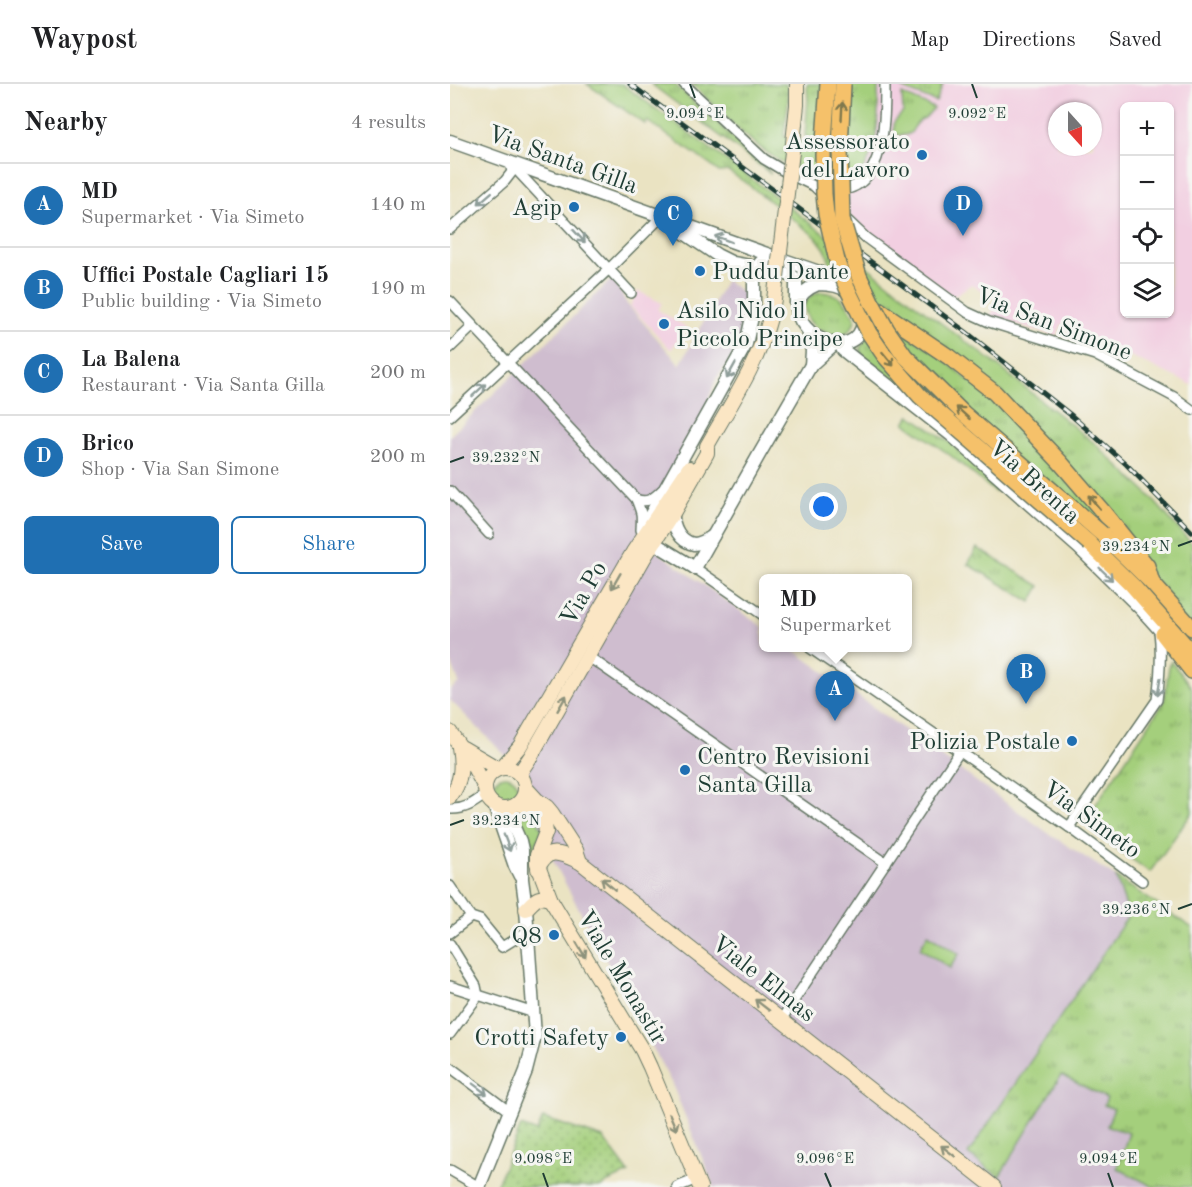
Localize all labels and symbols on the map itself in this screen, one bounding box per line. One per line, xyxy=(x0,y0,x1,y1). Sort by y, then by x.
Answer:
one-way arrow xyxy=(837,101,848,121)
north arrow xyxy=(1048,102,1102,156)
text: 9.094°E xyxy=(666,107,724,122)
text: 9.092°E xyxy=(948,107,1006,122)
street label: Via Santa Gilla xyxy=(484,123,641,199)
place label: Assessorato del Lavoro xyxy=(785,131,910,183)
marker: Assessorato del Lavoro xyxy=(915,148,929,162)
pin: D xyxy=(944,186,982,236)
one-way arrow xyxy=(478,191,493,205)
pin: C xyxy=(654,196,692,246)
place label: Agip xyxy=(512,197,562,221)
marker: Agip xyxy=(567,200,581,214)
one-way arrow xyxy=(571,229,586,244)
one-way arrow xyxy=(714,232,733,243)
place label: Puddu Dante xyxy=(712,261,849,285)
marker: Puddu Dante xyxy=(693,264,707,278)
street label: Via San Simone xyxy=(972,284,1135,366)
place label: Asilo Nido il Piccolo Principe xyxy=(676,300,843,352)
marker: Asilo Nido il Piccolo Principe xyxy=(657,317,671,331)
one-way arrow xyxy=(881,351,894,367)
one-way arrow xyxy=(725,362,737,379)
one-way arrow xyxy=(471,383,486,397)
one-way arrow xyxy=(956,406,971,420)
street label: Via Brenta xyxy=(984,436,1084,529)
text: 39.232°N xyxy=(472,451,540,466)
your location xyxy=(809,492,838,521)
one-way arrow xyxy=(1087,495,1101,510)
text: 39.234°N xyxy=(1102,540,1170,555)
street label: Via Po xyxy=(557,558,613,630)
one-way arrow xyxy=(1098,567,1113,581)
one-way arrow xyxy=(610,572,622,589)
pin: B xyxy=(1006,654,1046,704)
pin: A xyxy=(816,672,854,721)
one-way arrow xyxy=(1153,677,1164,696)
one-way arrow xyxy=(556,695,568,712)
place label: Polizia Postale xyxy=(909,731,1060,755)
marker: Polizia Postale xyxy=(1065,734,1079,748)
place label: Centro Revisioni Santa Gilla xyxy=(697,746,870,798)
marker: Centro Revisioni Santa Gilla xyxy=(678,763,692,777)
street label: Via Simeto xyxy=(1038,777,1144,864)
text: 39.234°N xyxy=(472,814,540,829)
one-way arrow xyxy=(502,833,513,852)
one-way arrow xyxy=(600,878,616,891)
text: 39.236°N xyxy=(1102,903,1170,918)
street label: Viale Monastir xyxy=(572,907,671,1049)
place label: Q8 xyxy=(511,925,542,949)
marker: Q8 xyxy=(547,928,561,942)
street label: Viale Elmas xyxy=(706,932,819,1027)
one-way arrow xyxy=(576,941,588,958)
one-way arrow xyxy=(754,998,770,1011)
place label: Crotti Safety xyxy=(474,1027,609,1051)
marker: Crotti Safety xyxy=(614,1030,628,1044)
one-way arrow xyxy=(471,1083,487,1096)
one-way arrow xyxy=(668,1112,679,1131)
one-way arrow xyxy=(941,1144,957,1157)
text: 9.098°E xyxy=(514,1152,572,1167)
text: 9.096°E xyxy=(796,1152,854,1167)
text: 9.094°E xyxy=(1079,1152,1137,1167)

